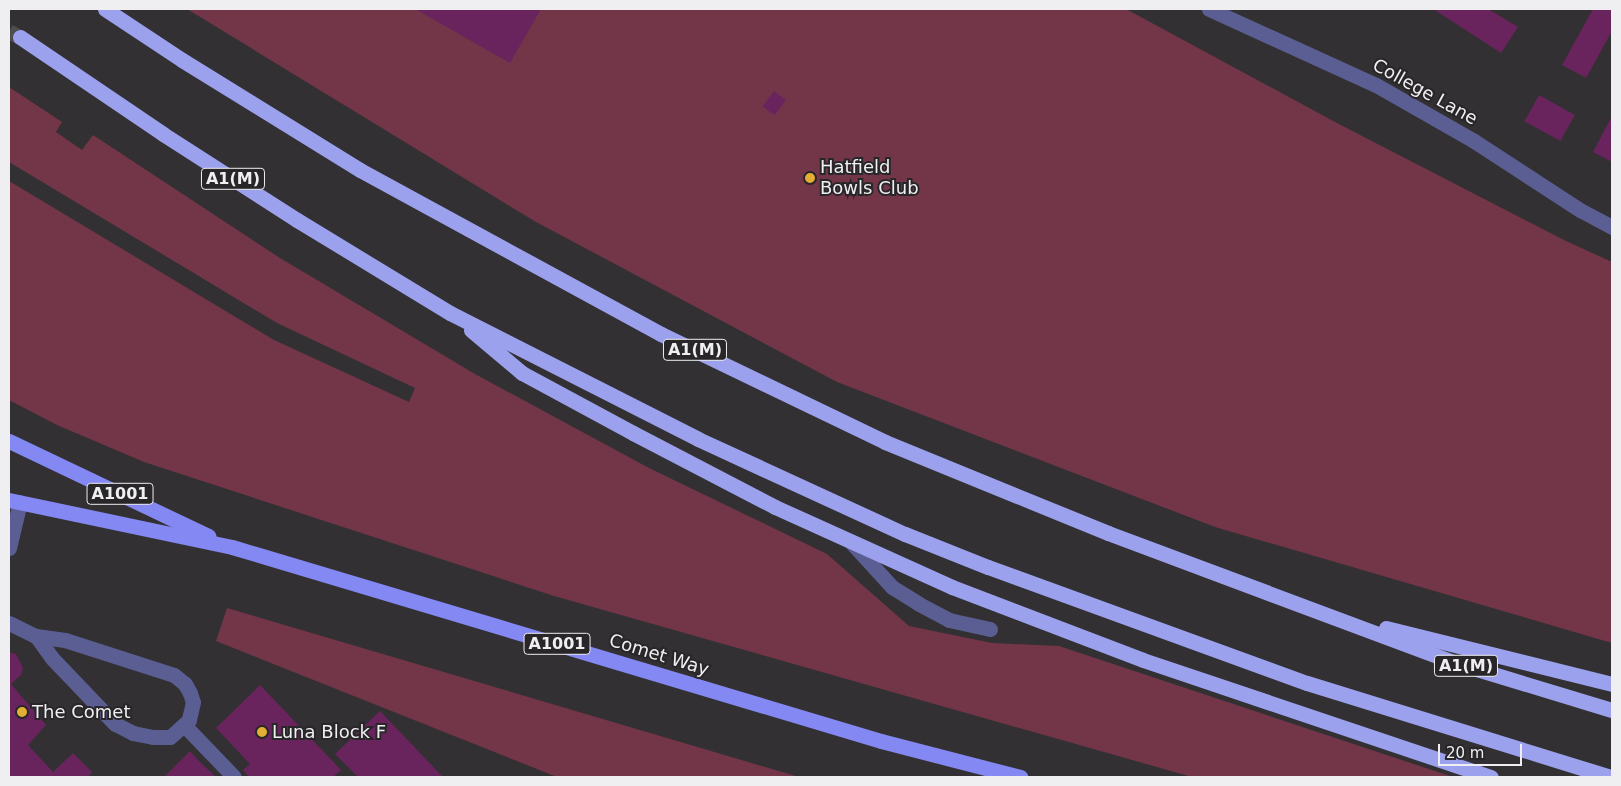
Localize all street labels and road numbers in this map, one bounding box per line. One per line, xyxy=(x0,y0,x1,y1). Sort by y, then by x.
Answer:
street label: College Lane xyxy=(1369,54,1481,130)
road number: A1(M) xyxy=(200,165,266,192)
road number: A1(M) xyxy=(662,336,728,364)
road number: A1001 xyxy=(86,480,154,508)
road number: A1001 xyxy=(523,630,591,658)
street label: Comet Way xyxy=(606,630,712,680)
road number: A1(M) xyxy=(1434,652,1498,679)

